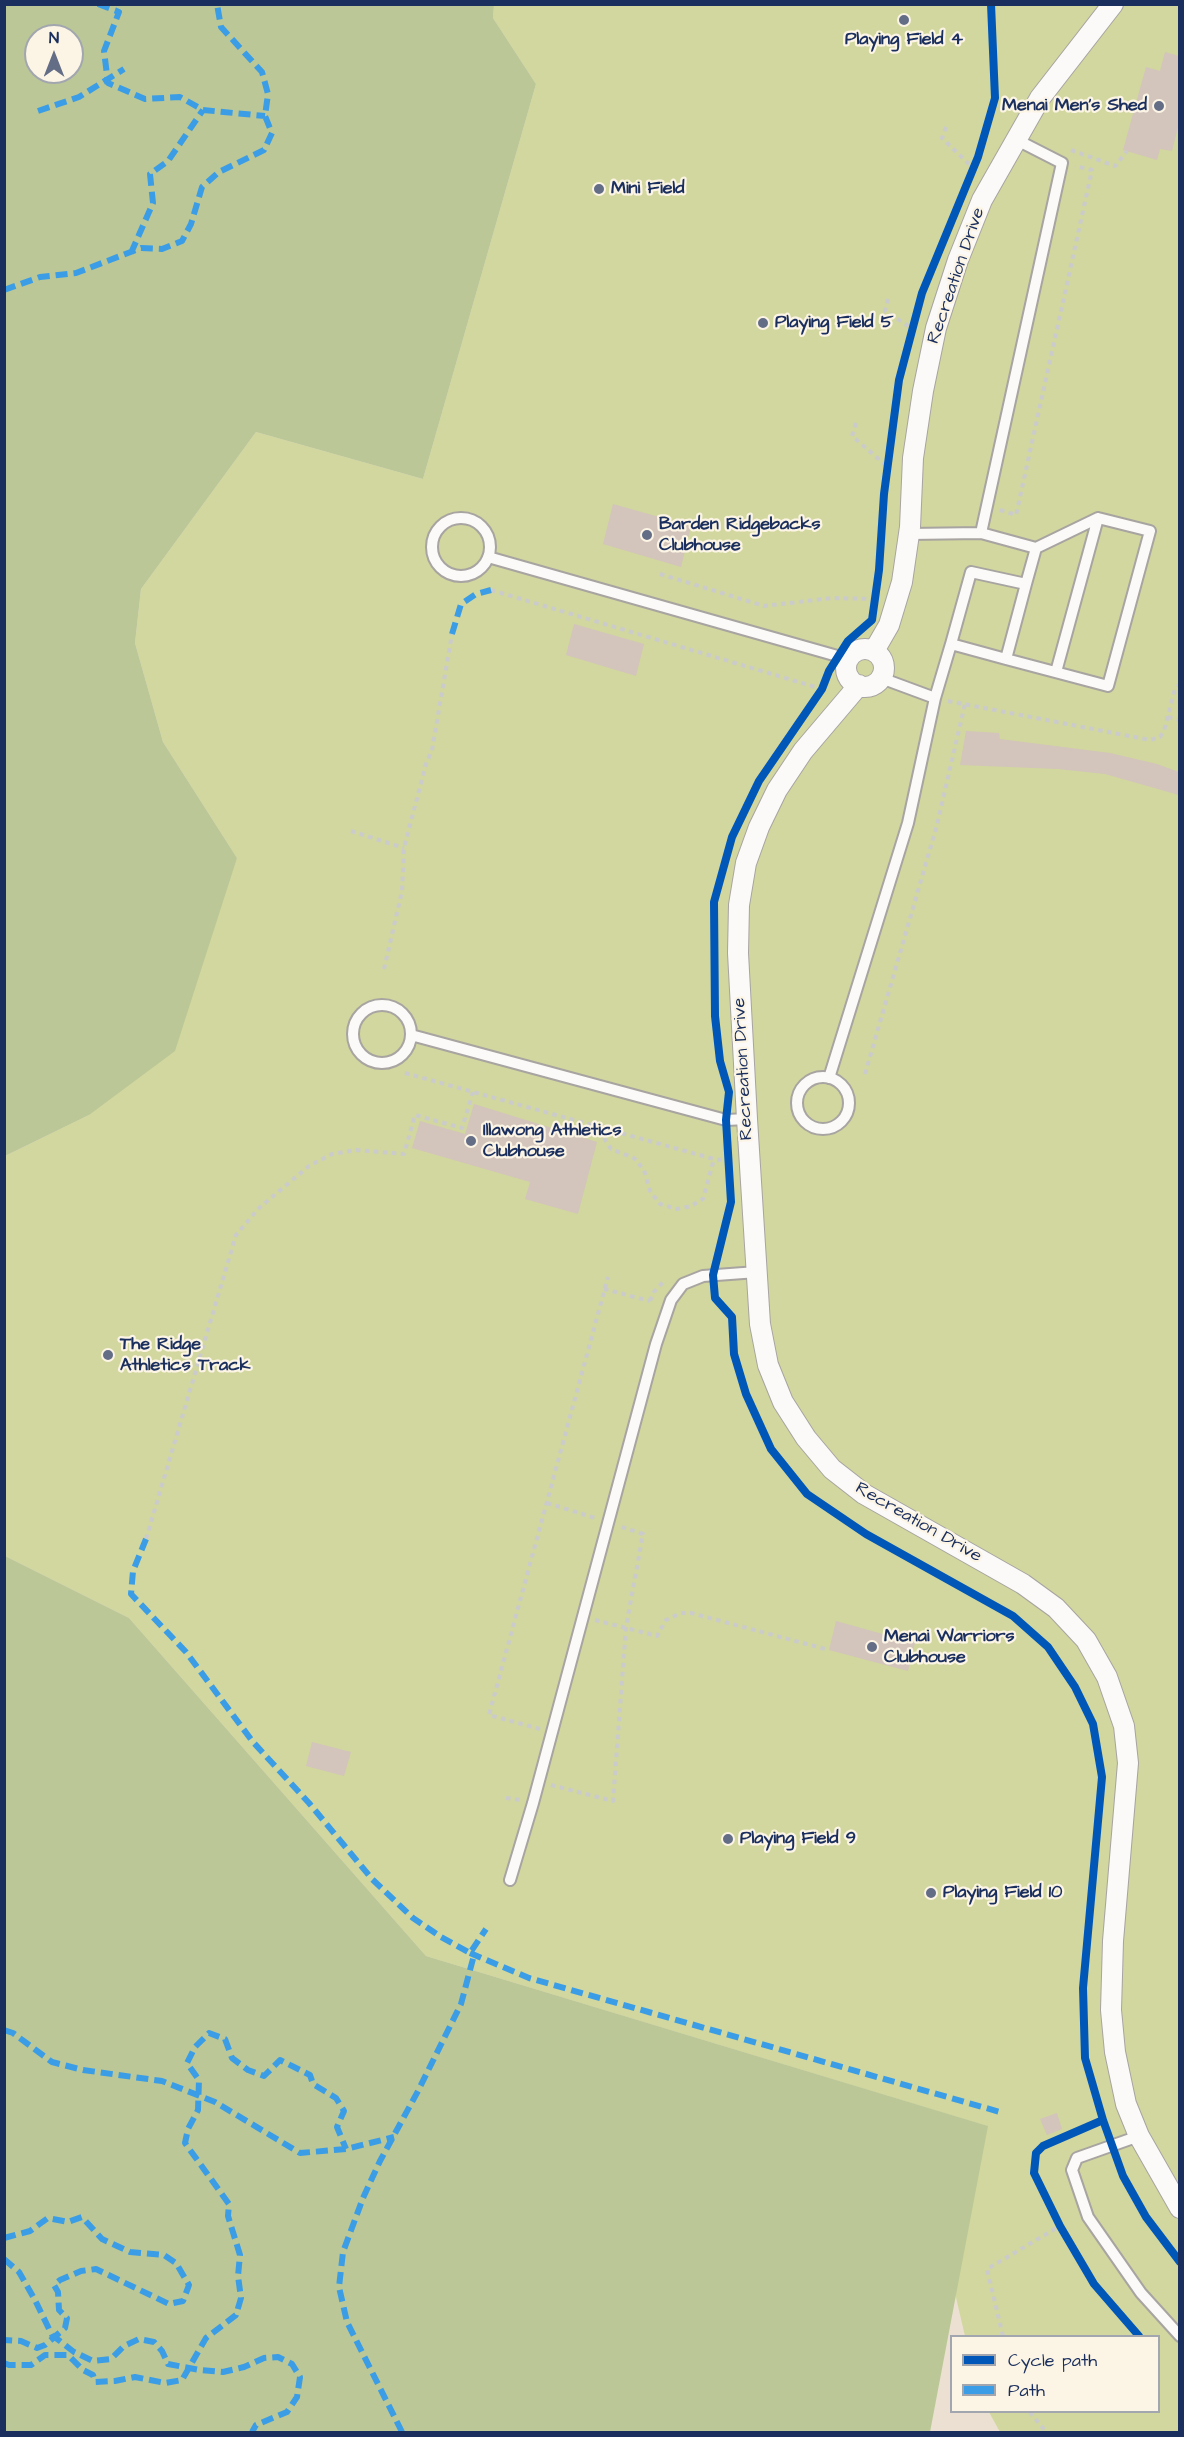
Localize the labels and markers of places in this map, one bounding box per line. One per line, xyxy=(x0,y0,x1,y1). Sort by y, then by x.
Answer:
marker: Playing Field 4 xyxy=(897,13,911,27)
place label: Playing Field 4 xyxy=(845,29,963,51)
place label: Menai Men's Shed xyxy=(1002,95,1147,117)
marker: Menai Men's Shed xyxy=(1152,99,1166,113)
place label: Mini Field xyxy=(611,178,685,200)
marker: Mini Field xyxy=(592,182,606,196)
place label: Playing Field 5 xyxy=(775,312,893,334)
marker: Playing Field 5 xyxy=(756,316,770,330)
place label: Barden Ridgebacks Clubhouse xyxy=(659,514,821,556)
marker: Barden Ridgebacks Clubhouse xyxy=(640,528,654,542)
place label: Illawong Athletics Clubhouse xyxy=(483,1120,621,1162)
marker: Illawong Athletics Clubhouse xyxy=(464,1134,478,1148)
place label: The Ridge Athletics Track xyxy=(120,1334,251,1376)
marker: The Ridge Athletics Track xyxy=(101,1348,115,1362)
place label: Menai Warriors Clubhouse xyxy=(884,1626,1014,1668)
marker: Menai Warriors Clubhouse xyxy=(865,1640,879,1654)
place label: Playing Field 9 xyxy=(740,1828,856,1850)
marker: Playing Field 9 xyxy=(721,1832,735,1846)
place label: Playing Field 10 xyxy=(943,1882,1062,1904)
marker: Playing Field 10 xyxy=(924,1886,938,1900)

